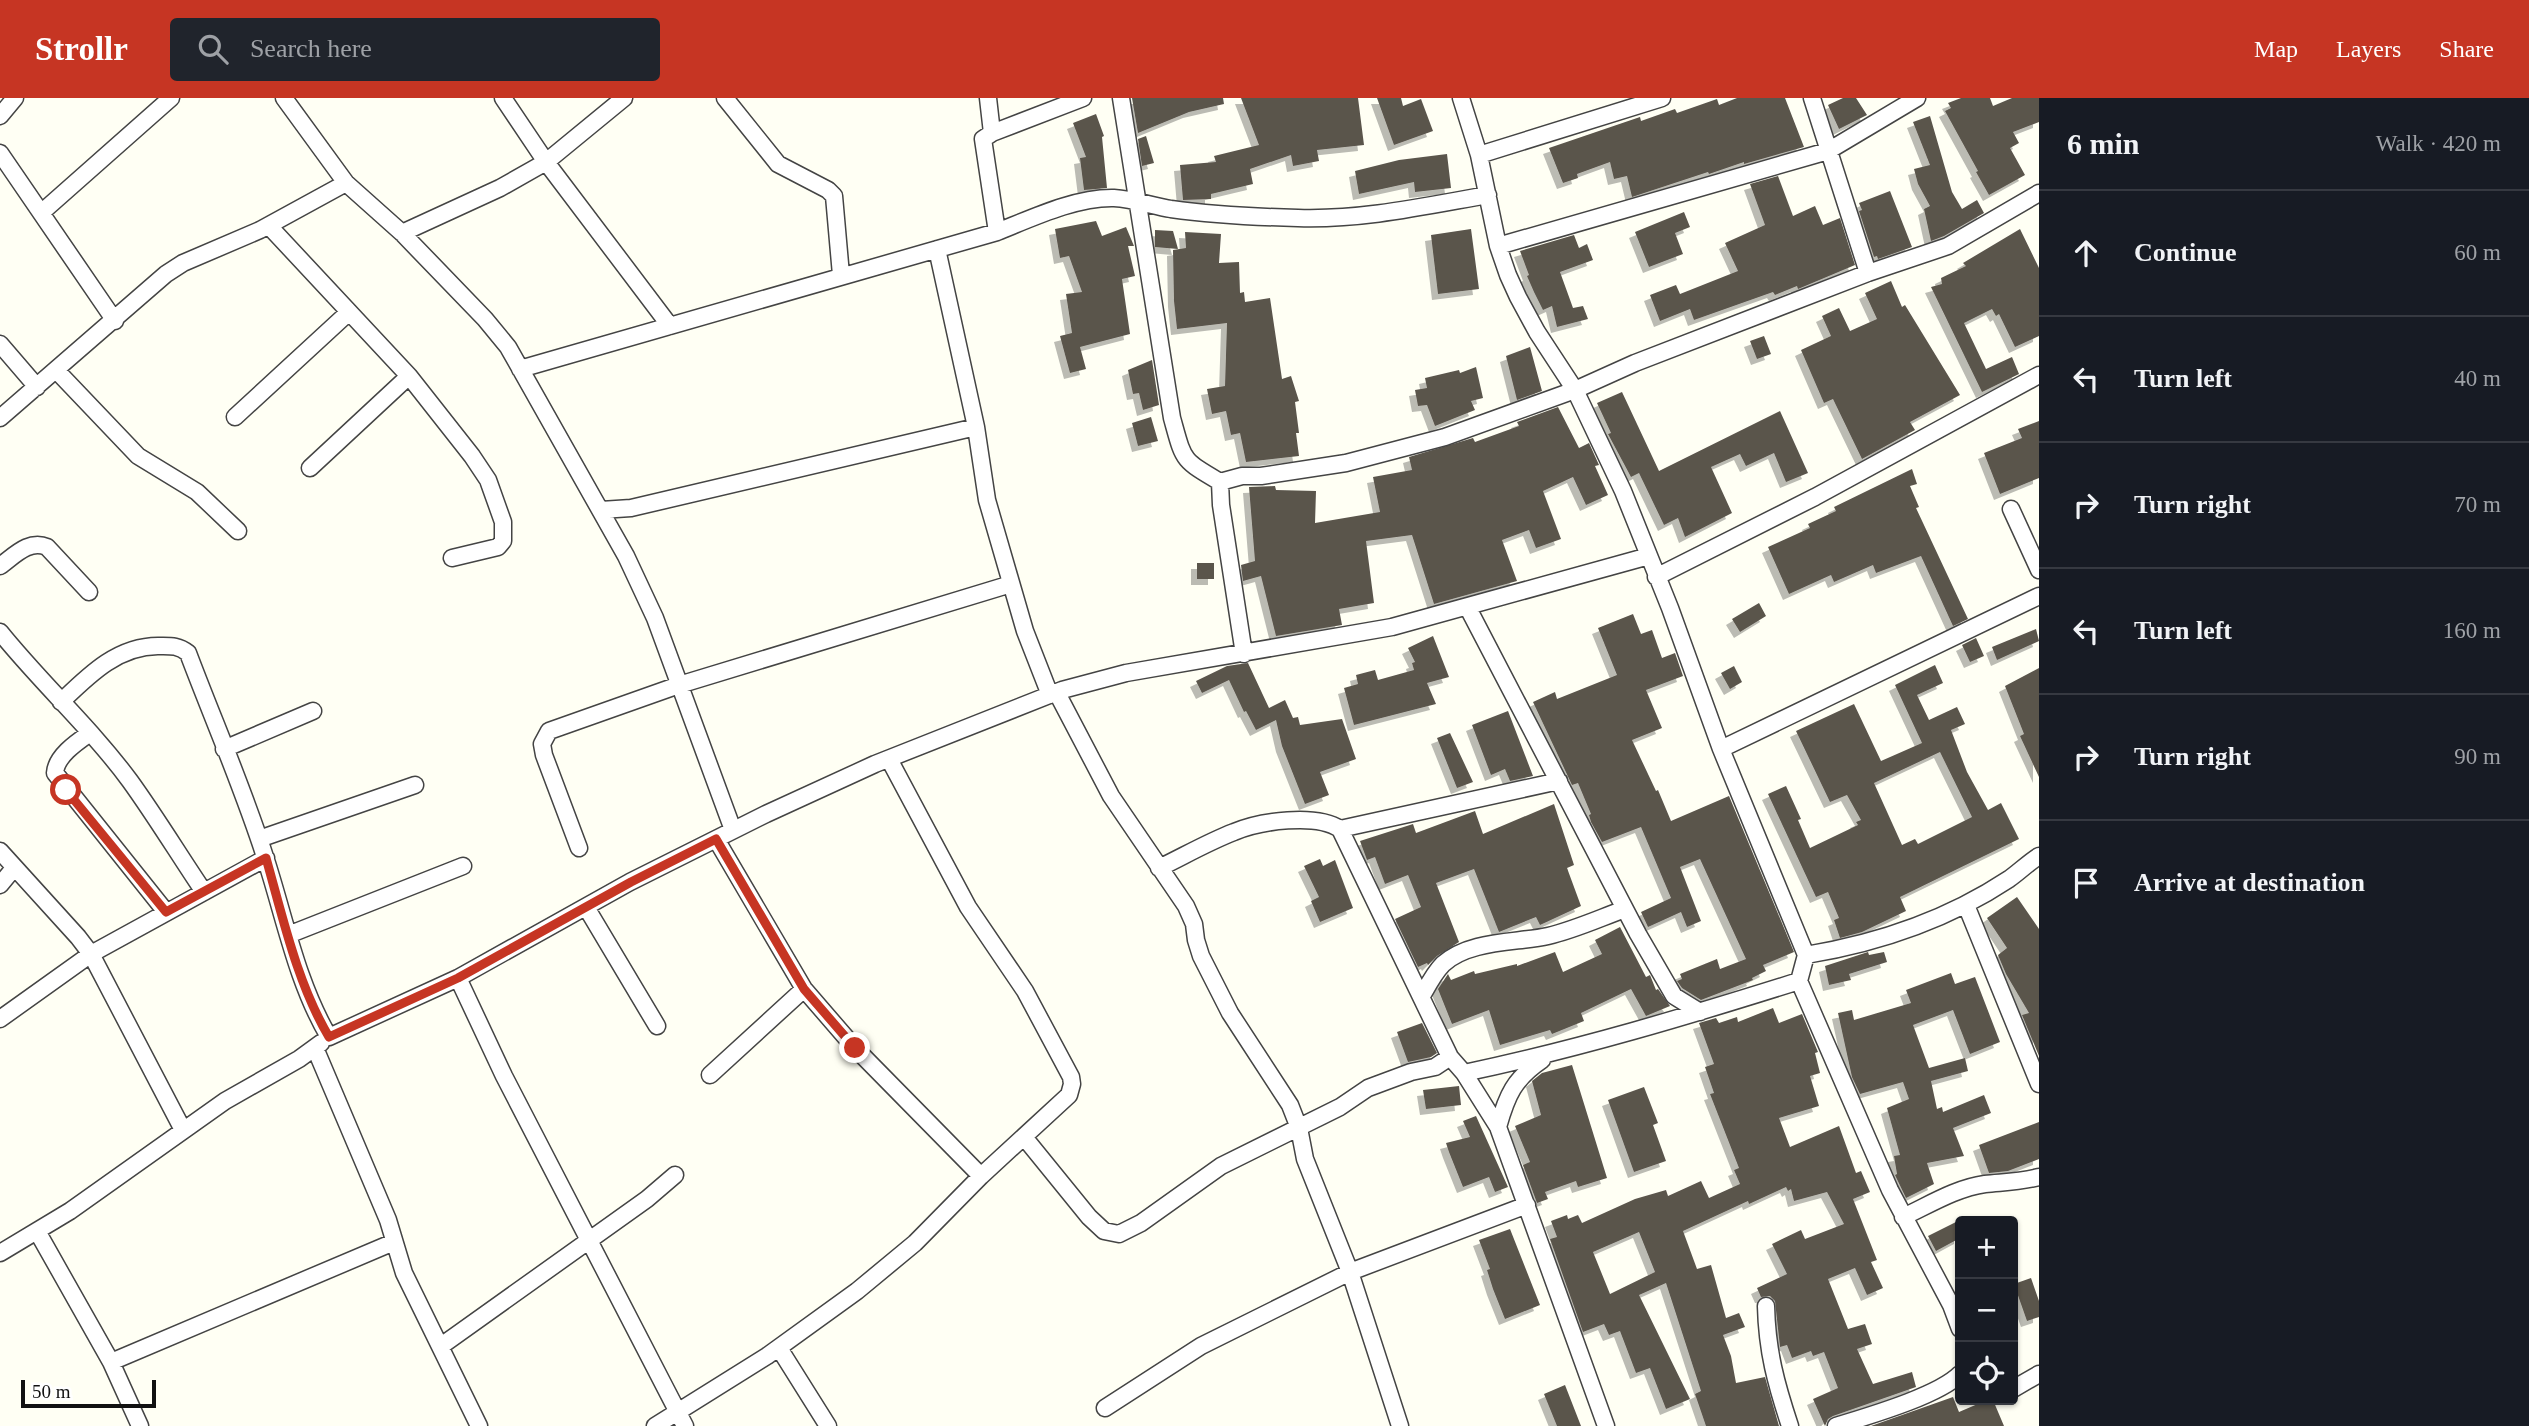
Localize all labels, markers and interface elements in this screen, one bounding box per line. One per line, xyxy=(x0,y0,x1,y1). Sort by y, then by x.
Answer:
search box xyxy=(170,18,660,81)
icon: search xyxy=(194,30,232,68)
text: Strollr xyxy=(35,31,128,67)
text: Search here xyxy=(250,34,372,63)
text: Map xyxy=(2254,36,2298,62)
text: Layers xyxy=(2336,36,2401,62)
text: Share xyxy=(2439,36,2494,62)
text: 6 min xyxy=(2067,127,2140,160)
text: Walk · 420 m xyxy=(2376,131,2501,156)
icon: ahead xyxy=(2067,234,2105,272)
text: Continue xyxy=(2134,238,2237,267)
text: 60 m xyxy=(2454,240,2501,265)
icon: left xyxy=(2067,360,2105,398)
text: Turn left xyxy=(2134,364,2232,393)
text: 40 m xyxy=(2454,366,2501,391)
icon: right xyxy=(2067,486,2105,524)
text: Turn right xyxy=(2134,490,2251,519)
text: 70 m xyxy=(2454,492,2501,517)
icon: left xyxy=(2067,612,2105,650)
text: Turn left xyxy=(2134,616,2232,645)
text: 160 m xyxy=(2443,618,2501,643)
icon: right xyxy=(2067,738,2105,776)
text: Turn right xyxy=(2134,742,2251,771)
text: 90 m xyxy=(2454,744,2501,769)
route start xyxy=(50,774,81,805)
icon: arrive xyxy=(2067,864,2105,902)
text: Arrive at destination xyxy=(2134,868,2365,897)
route end xyxy=(839,1032,870,1063)
map controls xyxy=(1955,1216,2018,1405)
button: + xyxy=(1955,1216,2018,1279)
button: − xyxy=(1955,1279,2018,1342)
button: locate xyxy=(1955,1342,2018,1405)
scale bar xyxy=(21,1377,156,1409)
text: 50 m xyxy=(32,1381,71,1402)

